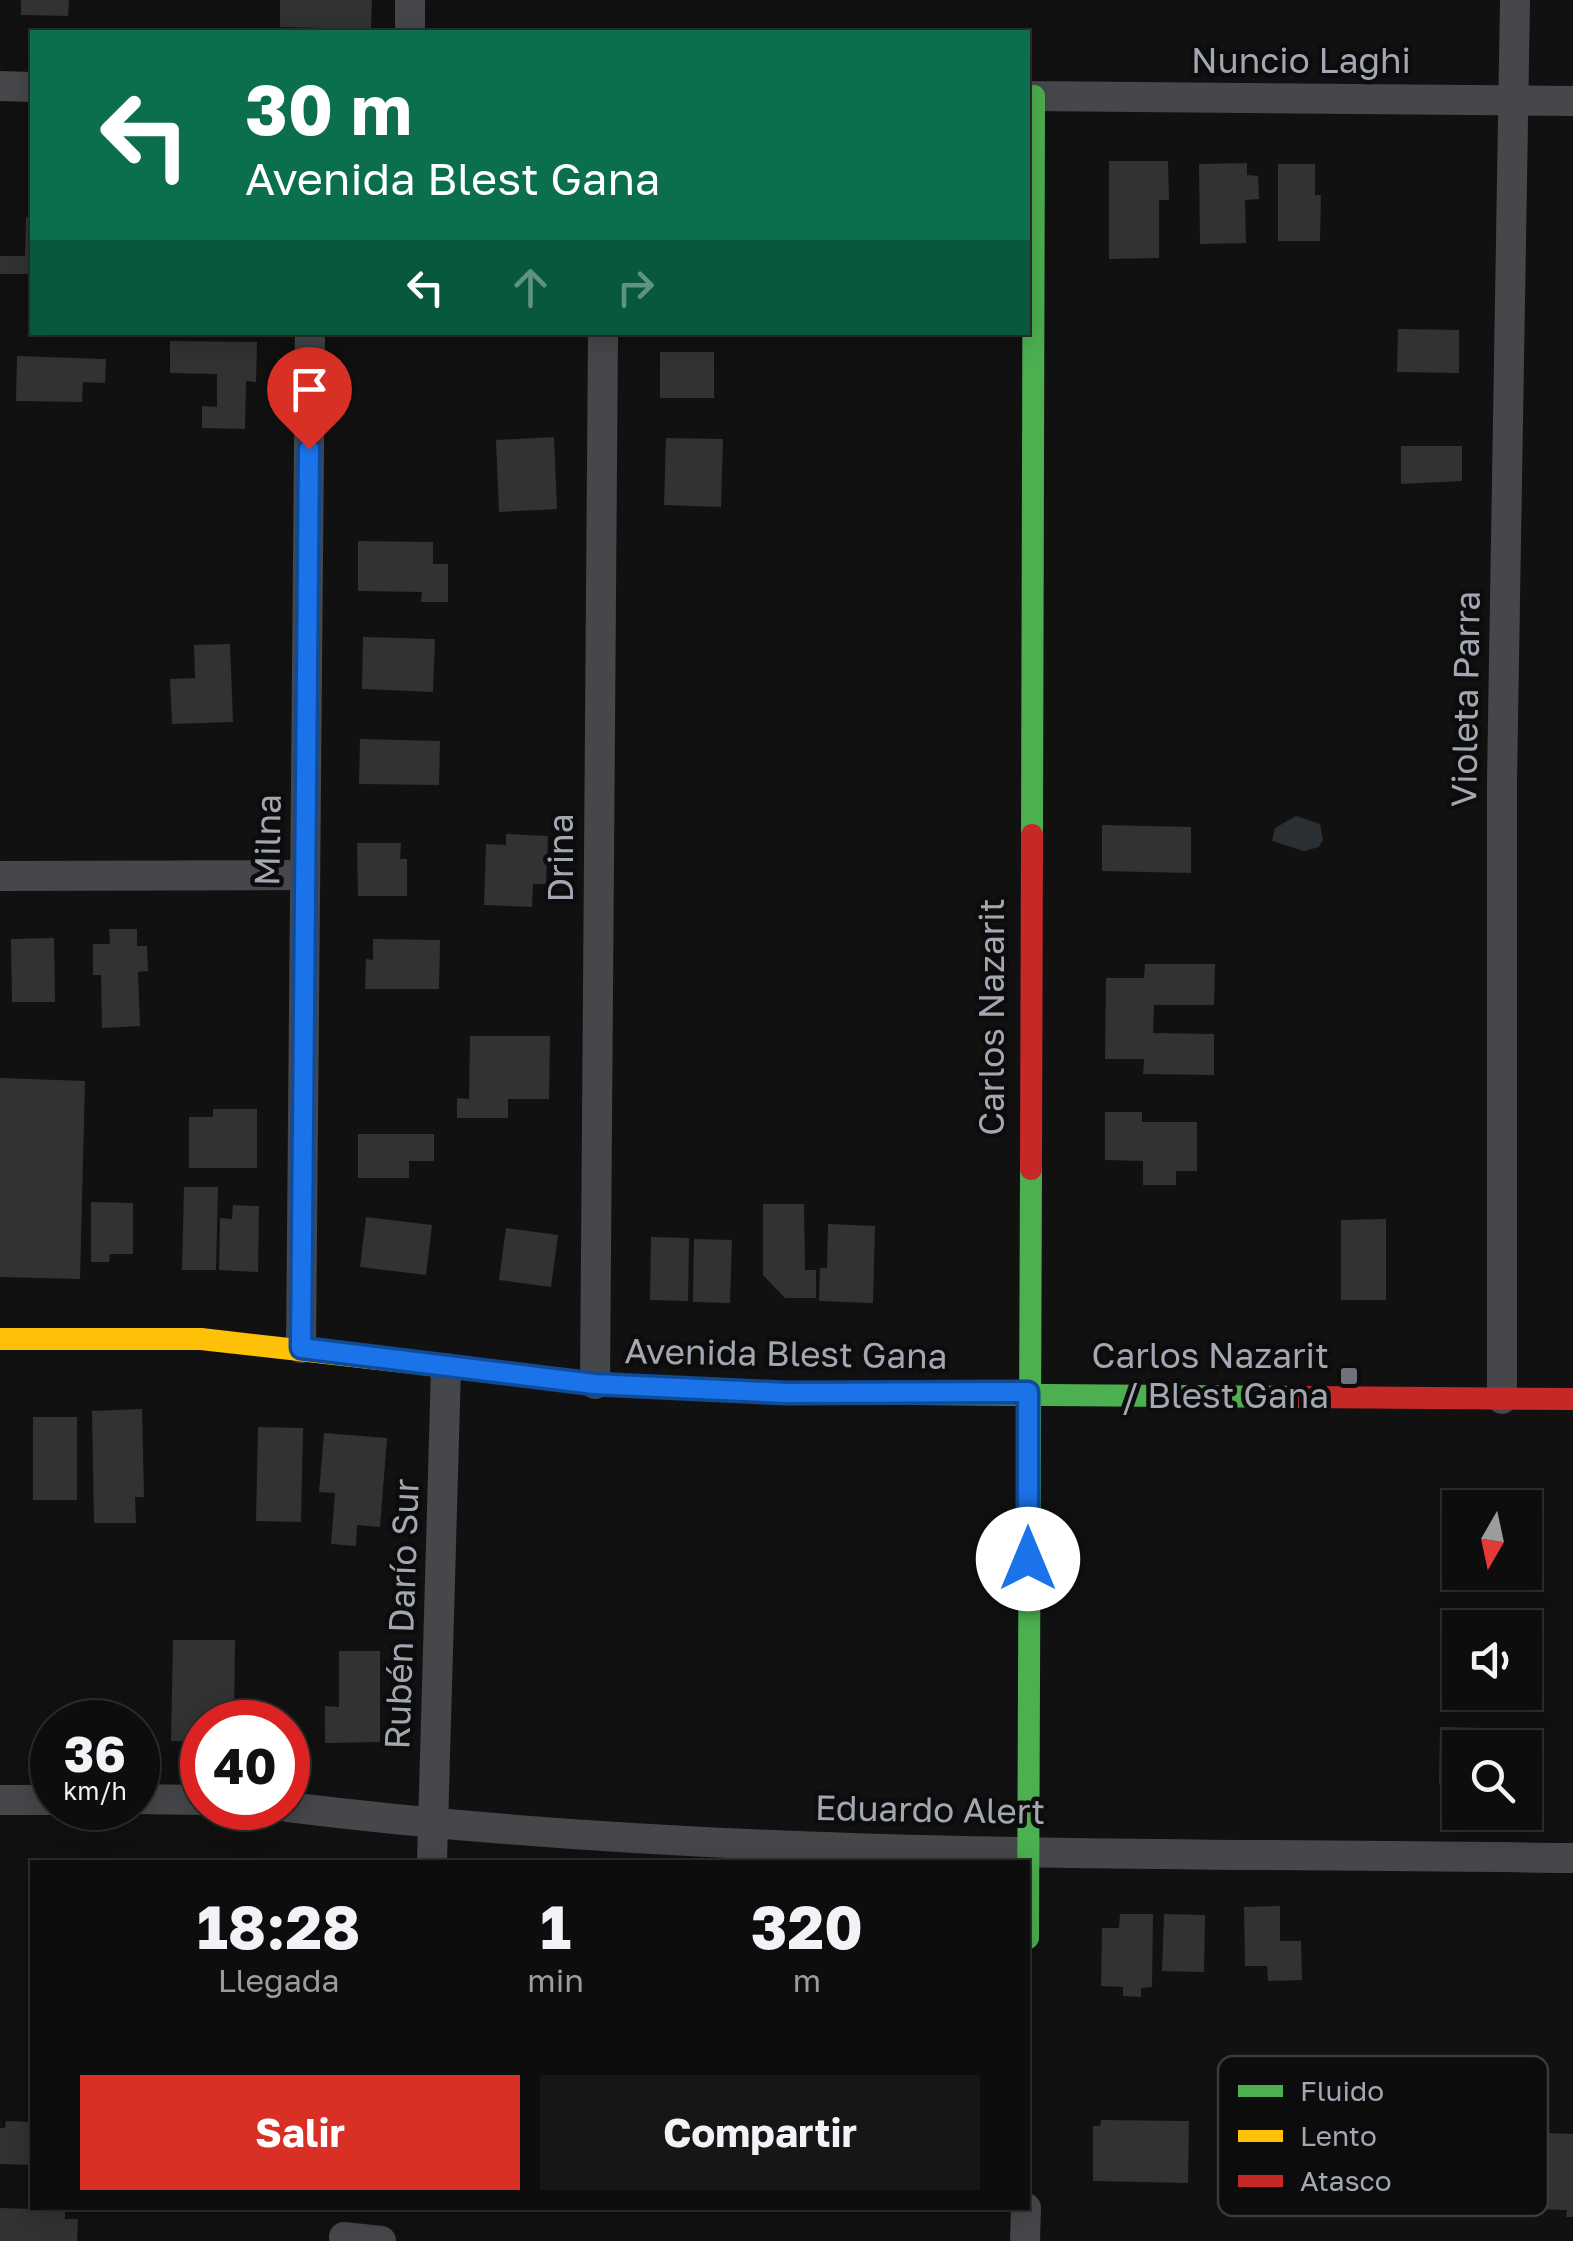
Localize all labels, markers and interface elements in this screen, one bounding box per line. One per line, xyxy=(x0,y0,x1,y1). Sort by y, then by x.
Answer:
street label: Nuncio Laghi xyxy=(1191,39,1411,81)
text: 30 m xyxy=(245,66,412,150)
icon: left xyxy=(80,70,210,200)
text: Avenida Blest Gana xyxy=(245,151,661,205)
icon: left xyxy=(398,260,453,315)
icon: ahead xyxy=(503,260,558,315)
icon: right xyxy=(608,260,663,315)
pin xyxy=(267,347,352,450)
icon: arrive xyxy=(282,362,337,417)
street label: Violeta Parra xyxy=(1442,590,1488,808)
street label: Milna xyxy=(245,794,289,886)
street label: Drina xyxy=(539,814,581,902)
street label: Carlos Nazarit xyxy=(970,898,1012,1136)
street label: Avenida Blest Gana xyxy=(624,1329,948,1377)
place label: Carlos Nazarit / Blest Gana xyxy=(1092,1334,1329,1416)
marker: Carlos Nazarit / Blest Gana xyxy=(1338,1365,1360,1387)
street label: Rubén Darío Sur xyxy=(375,1478,427,1750)
north arrow xyxy=(1442,1490,1542,1590)
map controls xyxy=(1442,1490,1542,1830)
position arrow xyxy=(976,1507,1080,1611)
button: sound xyxy=(1442,1610,1542,1710)
speed limit sign: 40 xyxy=(180,1700,310,1830)
text: 36 xyxy=(64,1723,126,1783)
button: search xyxy=(1442,1730,1542,1830)
text: km/h xyxy=(63,1775,127,1806)
street label: Eduardo Alert xyxy=(815,1786,1046,1832)
text: 18:28 xyxy=(197,1890,360,1962)
text: 1 xyxy=(540,1890,571,1962)
text: 320 xyxy=(751,1890,863,1962)
text: Llegada xyxy=(218,1961,340,1999)
text: min xyxy=(527,1961,584,1999)
text: m xyxy=(793,1961,821,1999)
legend xyxy=(1218,2056,1548,2216)
text: Fluido xyxy=(1300,2074,1384,2107)
button: Salir xyxy=(80,2075,520,2190)
button: Compartir xyxy=(540,2075,980,2190)
text: Lento xyxy=(1300,2119,1377,2152)
text: Atasco xyxy=(1300,2164,1392,2197)

